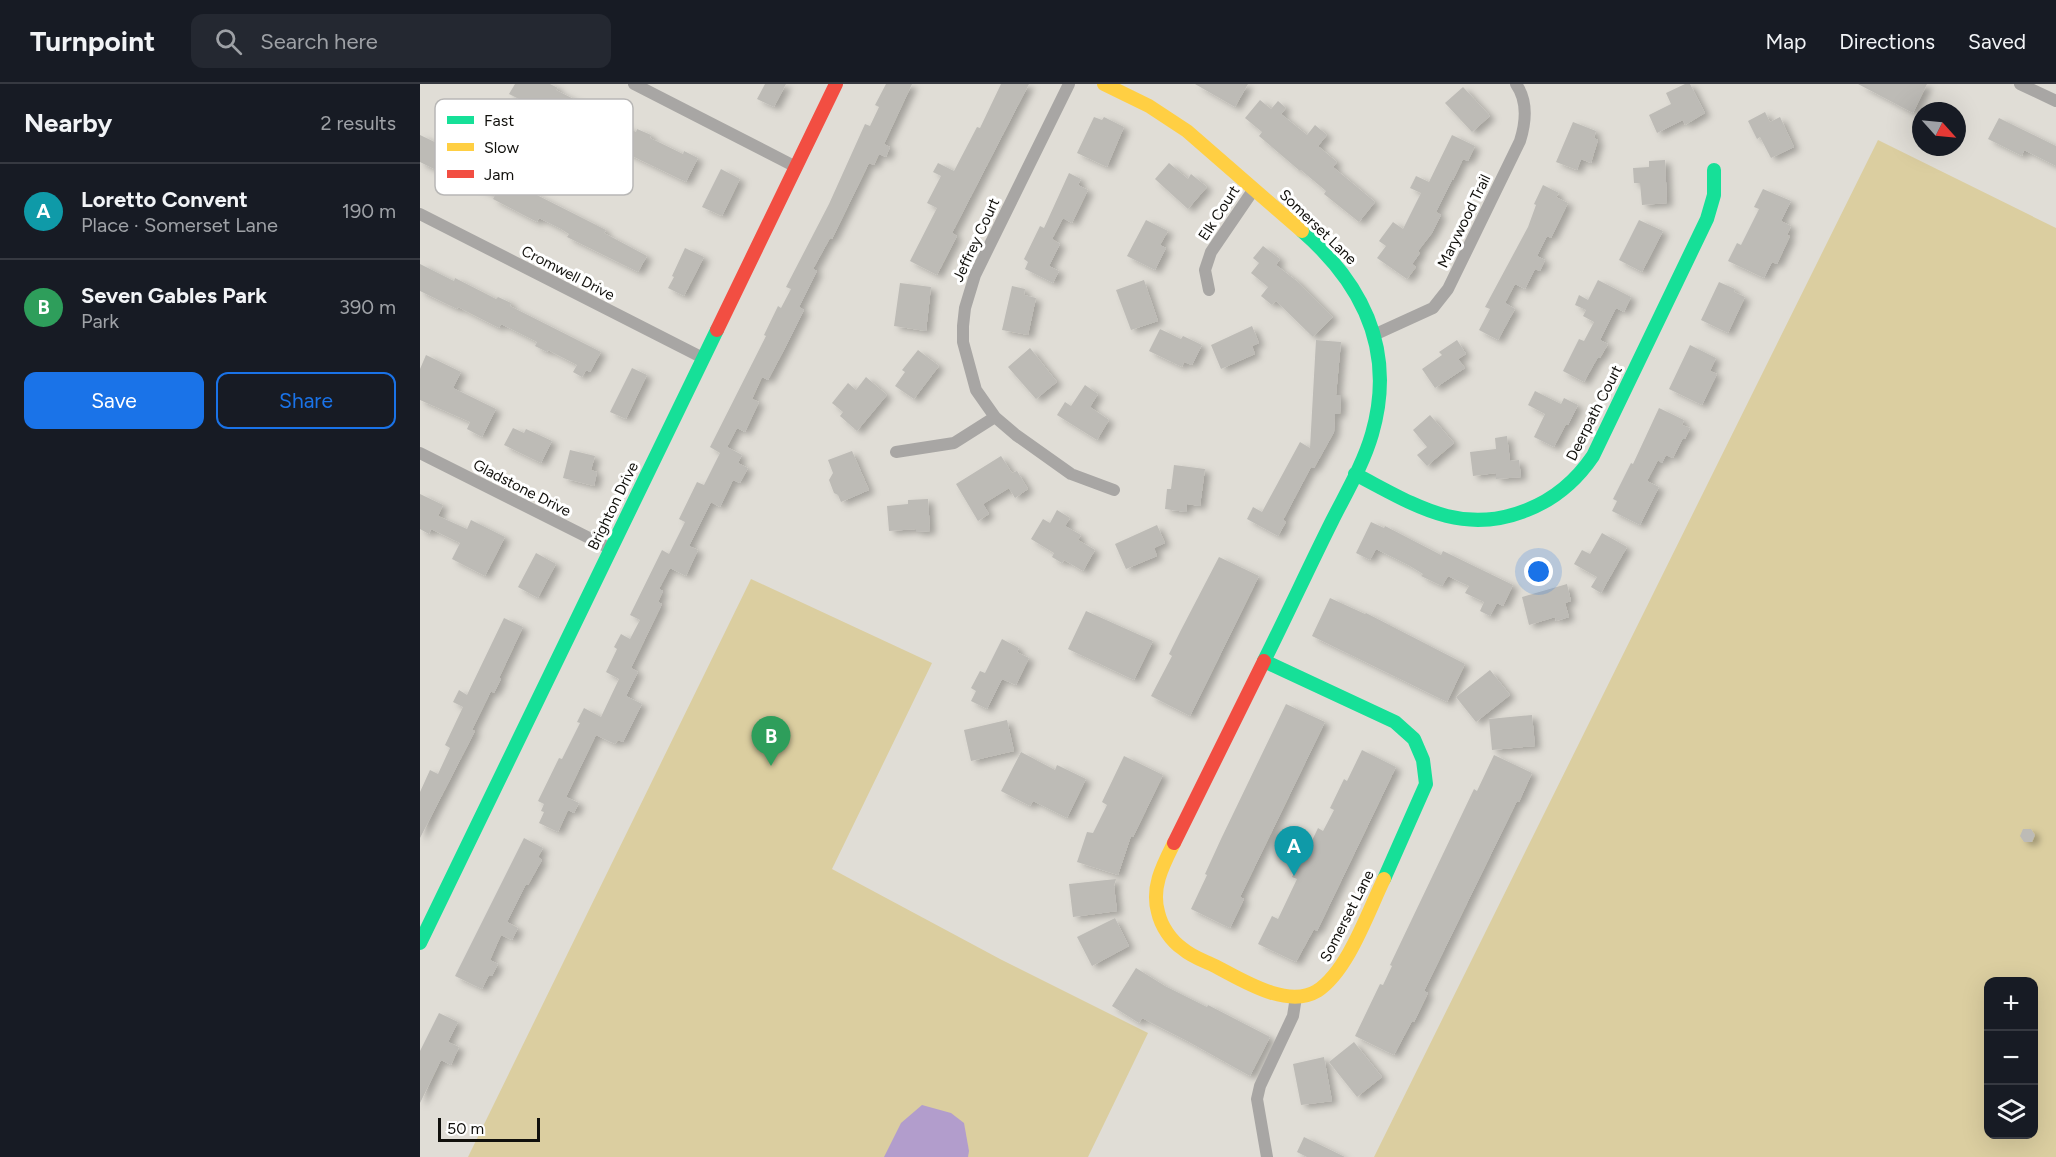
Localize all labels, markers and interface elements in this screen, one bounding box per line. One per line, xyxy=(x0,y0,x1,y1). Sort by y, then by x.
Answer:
search box xyxy=(191,14,611,68)
text: Turnpoint xyxy=(30,24,155,58)
icon: search xyxy=(212,25,245,58)
text: Search here xyxy=(260,28,378,55)
text: Map xyxy=(1765,29,1806,54)
text: Directions xyxy=(1839,29,1935,54)
text: Saved xyxy=(1968,29,2026,54)
legend xyxy=(435,99,633,195)
north arrow xyxy=(1912,102,1966,156)
text: Nearby xyxy=(24,107,112,139)
text: 2 results xyxy=(320,111,396,135)
text: Fast xyxy=(484,111,514,130)
text: Slow xyxy=(484,138,519,157)
text: Jam xyxy=(484,165,514,184)
street label: Marywood Trail xyxy=(1434,171,1494,271)
street label: Elk Court xyxy=(1195,182,1244,244)
text: Loretto Convent xyxy=(81,186,248,213)
street label: Somerset Lane xyxy=(1276,186,1360,268)
street label: Jeffrey Court xyxy=(949,195,1003,285)
text: A xyxy=(36,199,51,223)
text: 190 m xyxy=(342,199,396,223)
text: Place · Somerset Lane xyxy=(81,213,278,237)
street label: Cromwell Drive xyxy=(518,242,618,304)
text: Seven Gables Park xyxy=(81,282,267,309)
text: B xyxy=(37,295,50,319)
text: 390 m xyxy=(339,295,396,319)
text: Park xyxy=(81,309,119,333)
street label: Deerpath Court xyxy=(1562,362,1626,464)
button: Save xyxy=(24,372,204,429)
button: Share xyxy=(216,372,396,429)
street label: Gladstone Drive xyxy=(470,456,574,520)
street label: Brighton Drive xyxy=(584,459,642,553)
your location xyxy=(1524,557,1553,586)
pin: B xyxy=(752,716,790,766)
pin: A xyxy=(1274,826,1314,876)
street label: Somerset Lane xyxy=(1316,867,1378,965)
map controls xyxy=(1984,977,2038,1139)
button: + xyxy=(1984,977,2038,1031)
button: − xyxy=(1984,1031,2038,1085)
button: layers xyxy=(1984,1085,2038,1139)
scale bar xyxy=(438,1115,540,1142)
text: 50 m xyxy=(447,1119,484,1138)

